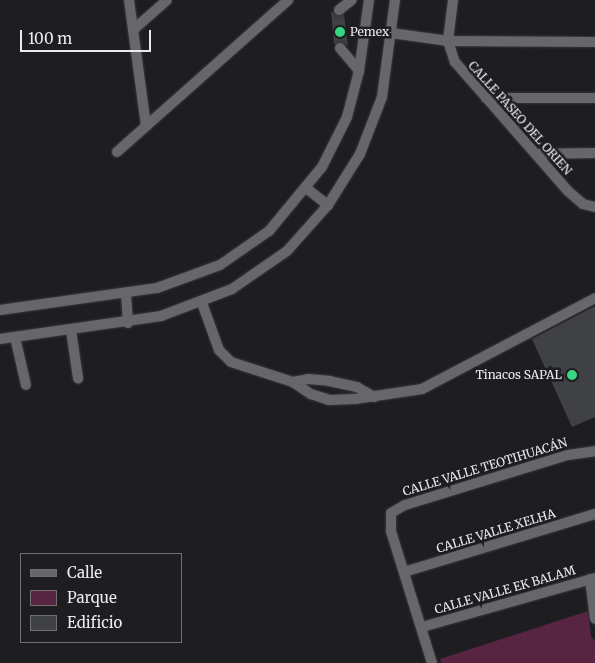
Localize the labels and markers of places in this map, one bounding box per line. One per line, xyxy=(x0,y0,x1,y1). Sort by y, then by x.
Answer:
place label: Pemex xyxy=(350,25,389,39)
marker: Pemex xyxy=(334,26,346,38)
place label: Tinacos SAPAL xyxy=(475,368,562,382)
marker: Tinacos SAPAL xyxy=(566,369,578,381)

